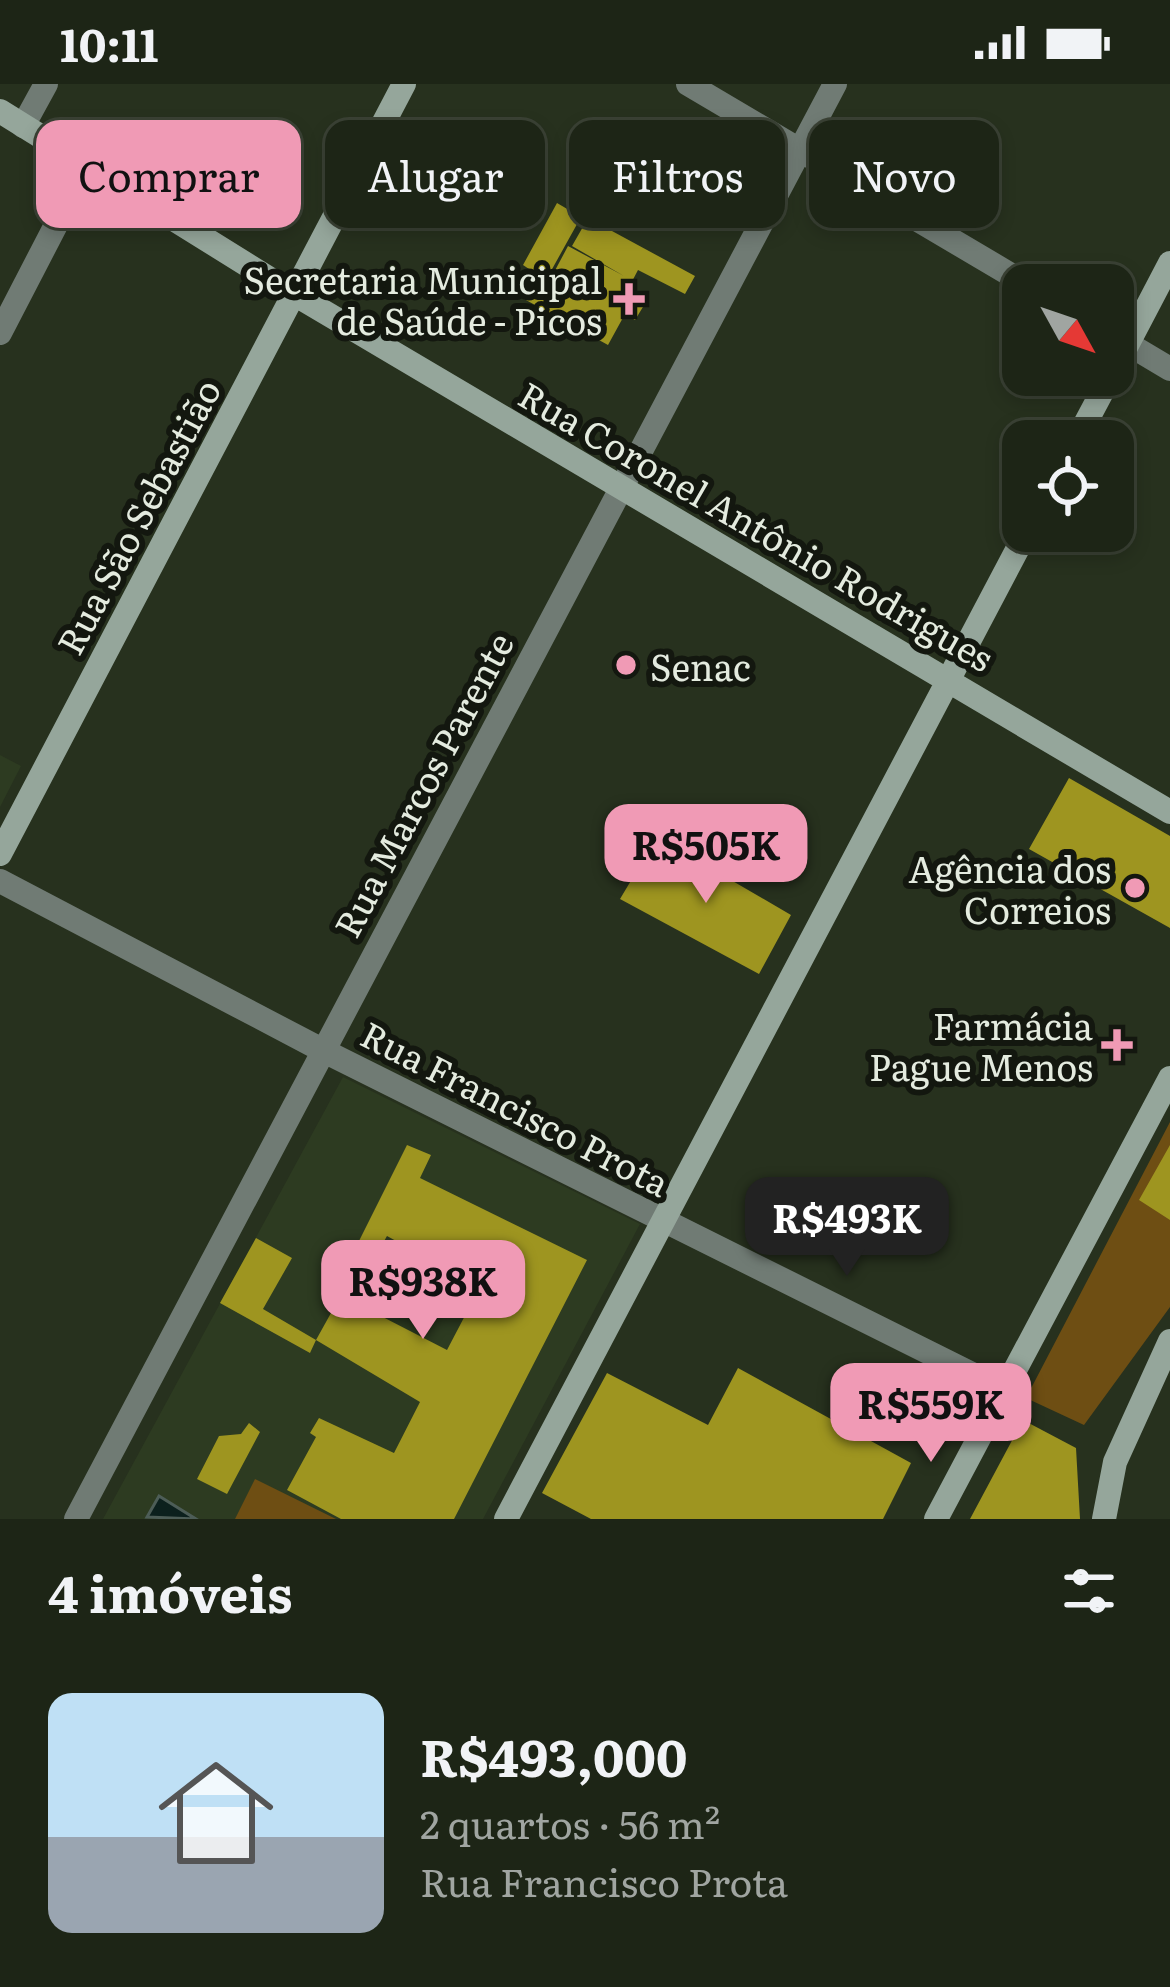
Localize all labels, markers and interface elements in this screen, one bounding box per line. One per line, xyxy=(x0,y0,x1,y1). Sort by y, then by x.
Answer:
text: 10:11 xyxy=(60,9,158,76)
chip: Comprar xyxy=(36,120,301,228)
chip: Alugar xyxy=(325,120,545,228)
chip: Filtros xyxy=(569,120,785,228)
chip: Novo xyxy=(809,120,999,228)
place label: Secretaria Municipal de Saúde - Picos xyxy=(244,252,602,346)
north arrow xyxy=(1002,264,1134,396)
map controls xyxy=(1002,264,1134,552)
marker: Secretaria Municipal de Saúde - Picos xyxy=(613,283,645,315)
street label: Rua Coronel Antônio Rodrigues xyxy=(510,367,1004,683)
street label: Rua São Sebastião xyxy=(42,369,232,663)
button: locate xyxy=(1002,420,1134,552)
street label: Rua Marcos Parente xyxy=(319,622,525,946)
place label: Senac xyxy=(650,639,751,692)
marker: Senac xyxy=(613,652,639,678)
pin: R$505K xyxy=(608,804,804,906)
text: R$505K xyxy=(631,814,781,872)
place label: Agência dos Correios xyxy=(908,841,1111,935)
marker: Agência dos Correios xyxy=(1122,875,1148,901)
place label: Farmácia Pague Menos xyxy=(869,998,1094,1092)
street label: Rua Francisco Prota xyxy=(353,1006,680,1208)
marker: Farmácia Pague Menos xyxy=(1104,1032,1130,1058)
pin: R$493K xyxy=(749,1177,945,1279)
text: R$493K xyxy=(772,1187,922,1245)
pin: R$938K xyxy=(325,1240,521,1342)
text: R$938K xyxy=(348,1250,498,1308)
pin: R$559K xyxy=(833,1363,1029,1465)
text: R$559K xyxy=(857,1373,1005,1431)
text: 4 imóveis xyxy=(48,1553,293,1629)
icon: filters xyxy=(1056,1558,1122,1624)
text: R$493,000 xyxy=(420,1717,687,1793)
icon: home xyxy=(144,1741,288,1885)
text: 2 quartos · 56 m² xyxy=(420,1793,720,1851)
text: Rua Francisco Prota xyxy=(420,1851,788,1909)

